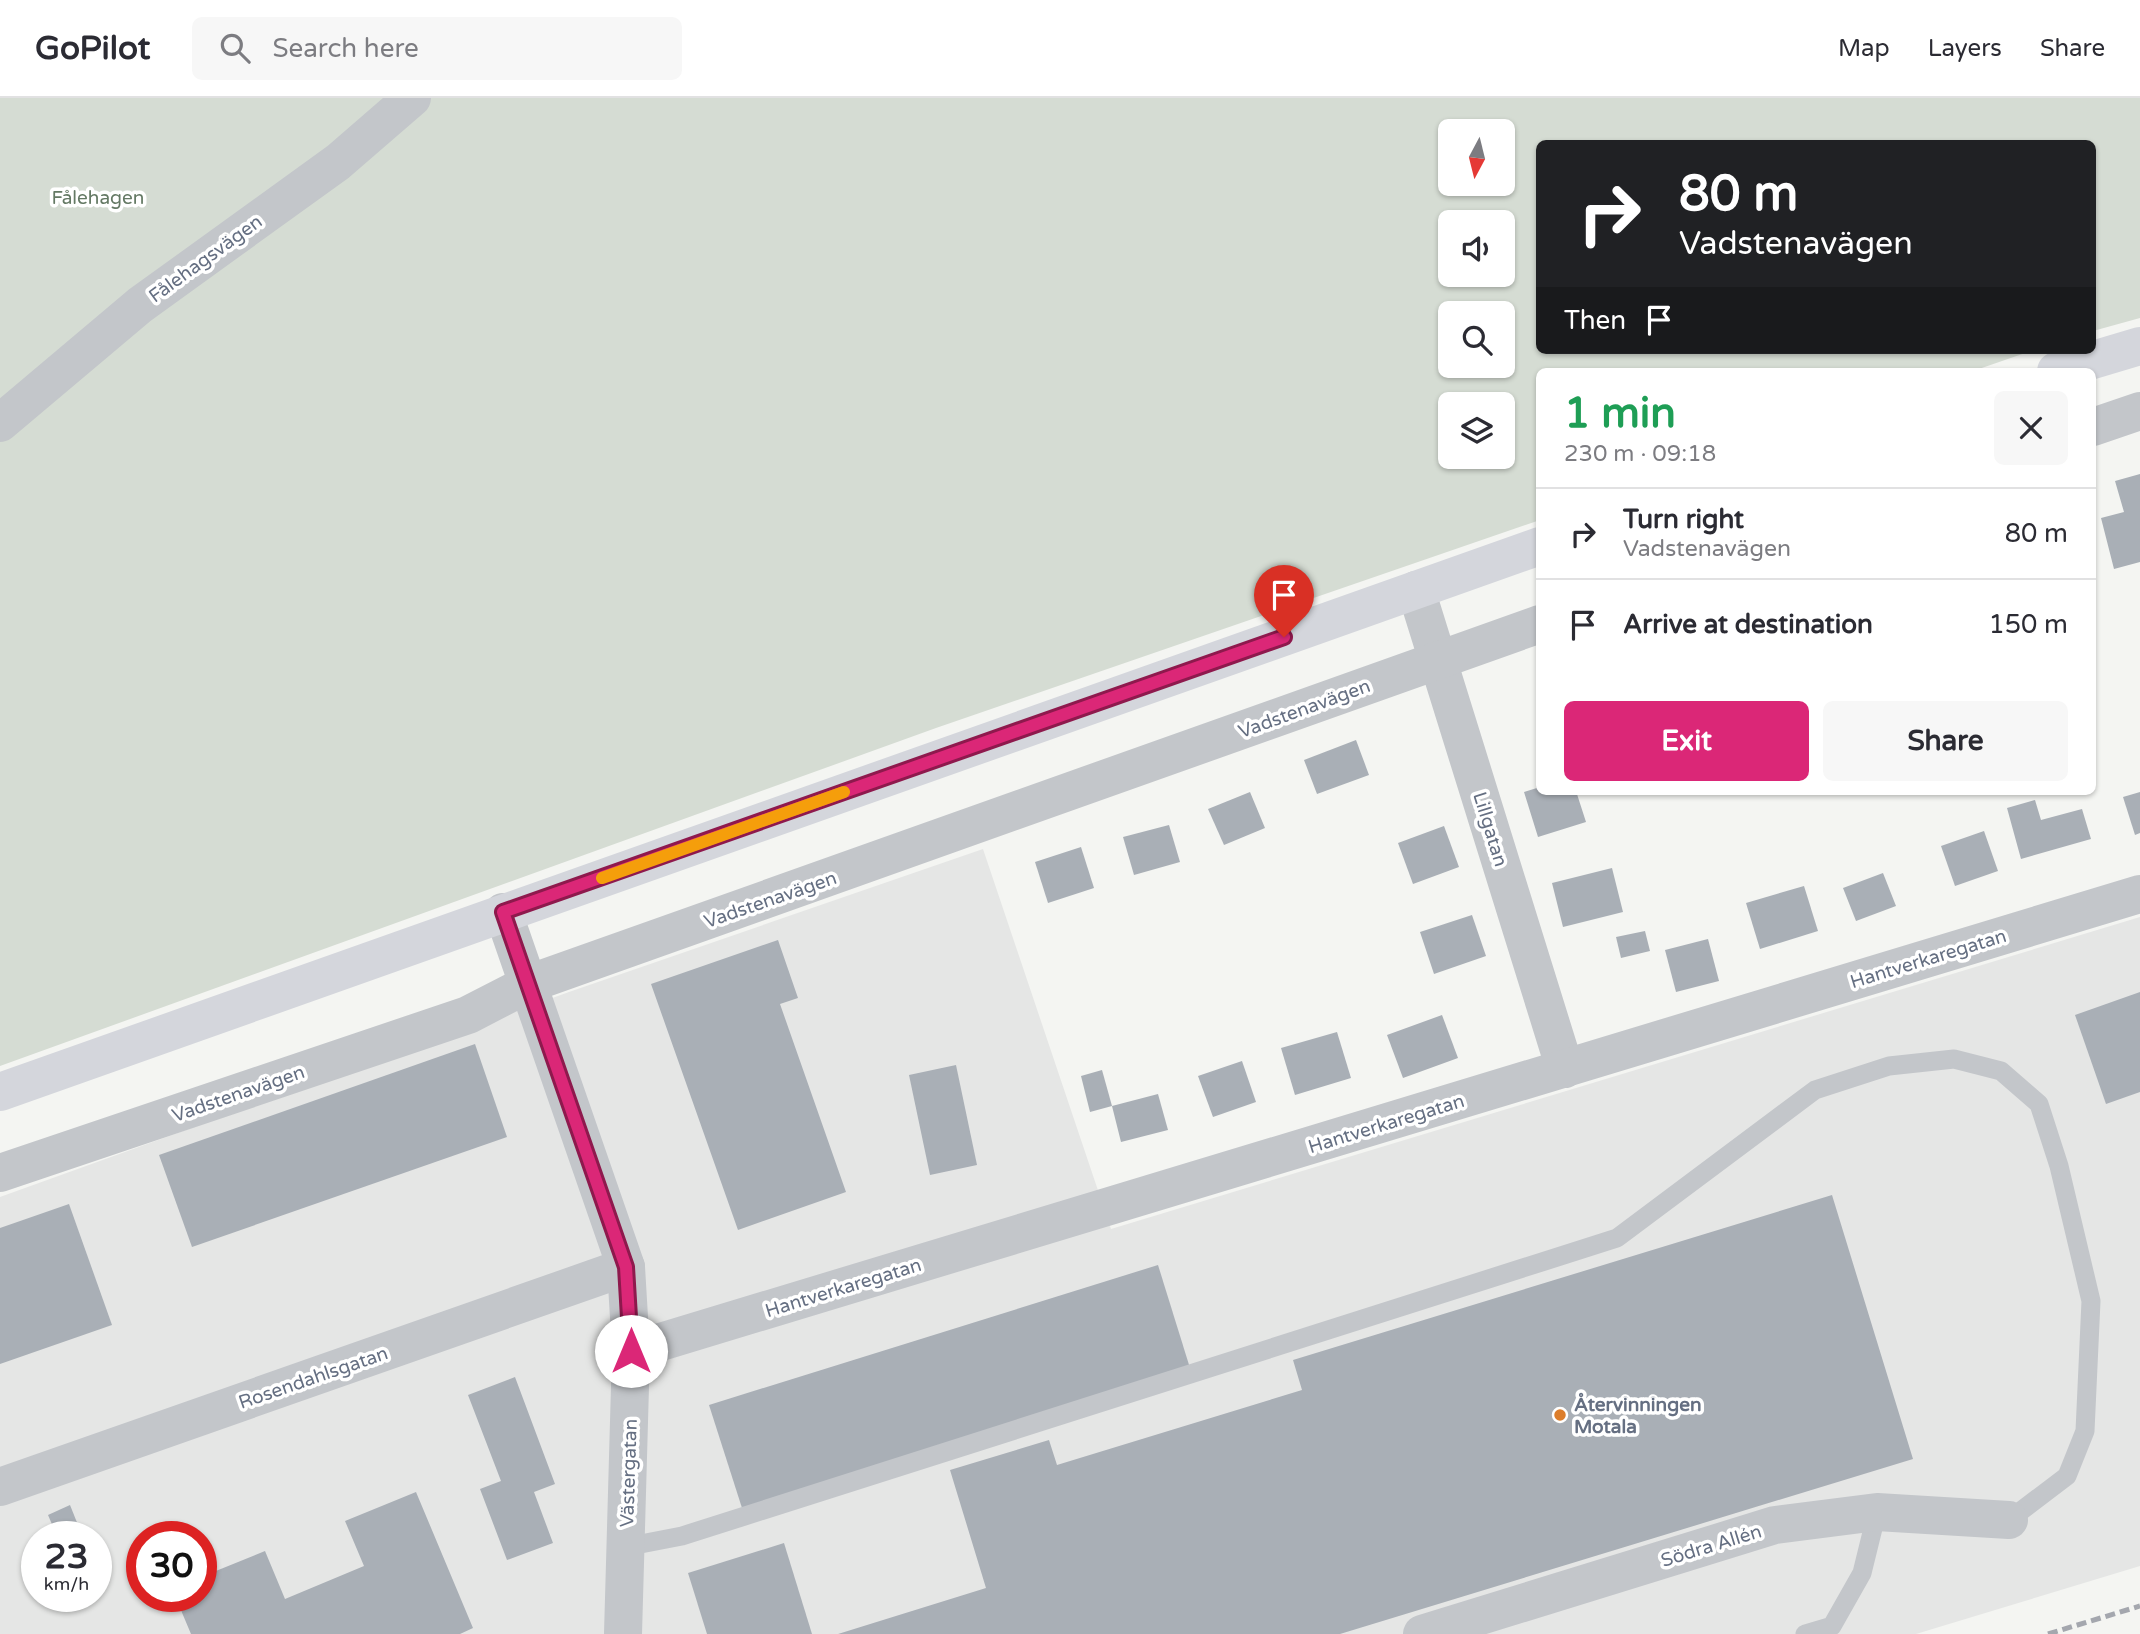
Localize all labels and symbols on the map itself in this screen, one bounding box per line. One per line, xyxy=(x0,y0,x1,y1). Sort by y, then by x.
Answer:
north arrow xyxy=(1438,119,1516,196)
park label: Fålehagen xyxy=(52,187,144,209)
street label: Fålehagsvägen xyxy=(145,210,266,307)
pin xyxy=(1254,565,1314,637)
street label: Vadstenavägen xyxy=(1235,675,1373,743)
street label: Lillgatan xyxy=(1468,789,1512,869)
street label: Vadstenavägen xyxy=(701,867,840,933)
street label: Hantverkaregatan xyxy=(1848,925,2009,993)
street label: Vadstenavägen xyxy=(169,1061,308,1127)
street label: Hantverkaregatan xyxy=(1306,1090,1467,1158)
street label: Hantverkaregatan xyxy=(763,1254,924,1322)
position arrow xyxy=(594,1314,668,1388)
street label: Rosendahlsgatan xyxy=(236,1342,391,1414)
place label: Återvinningen Motala xyxy=(1574,1392,1701,1438)
marker: Återvinningen Motala xyxy=(1552,1407,1568,1423)
street label: Västergatan xyxy=(616,1418,642,1528)
street label: Södra Allén xyxy=(1658,1520,1764,1572)
speed limit sign: 30 xyxy=(126,1521,217,1612)

